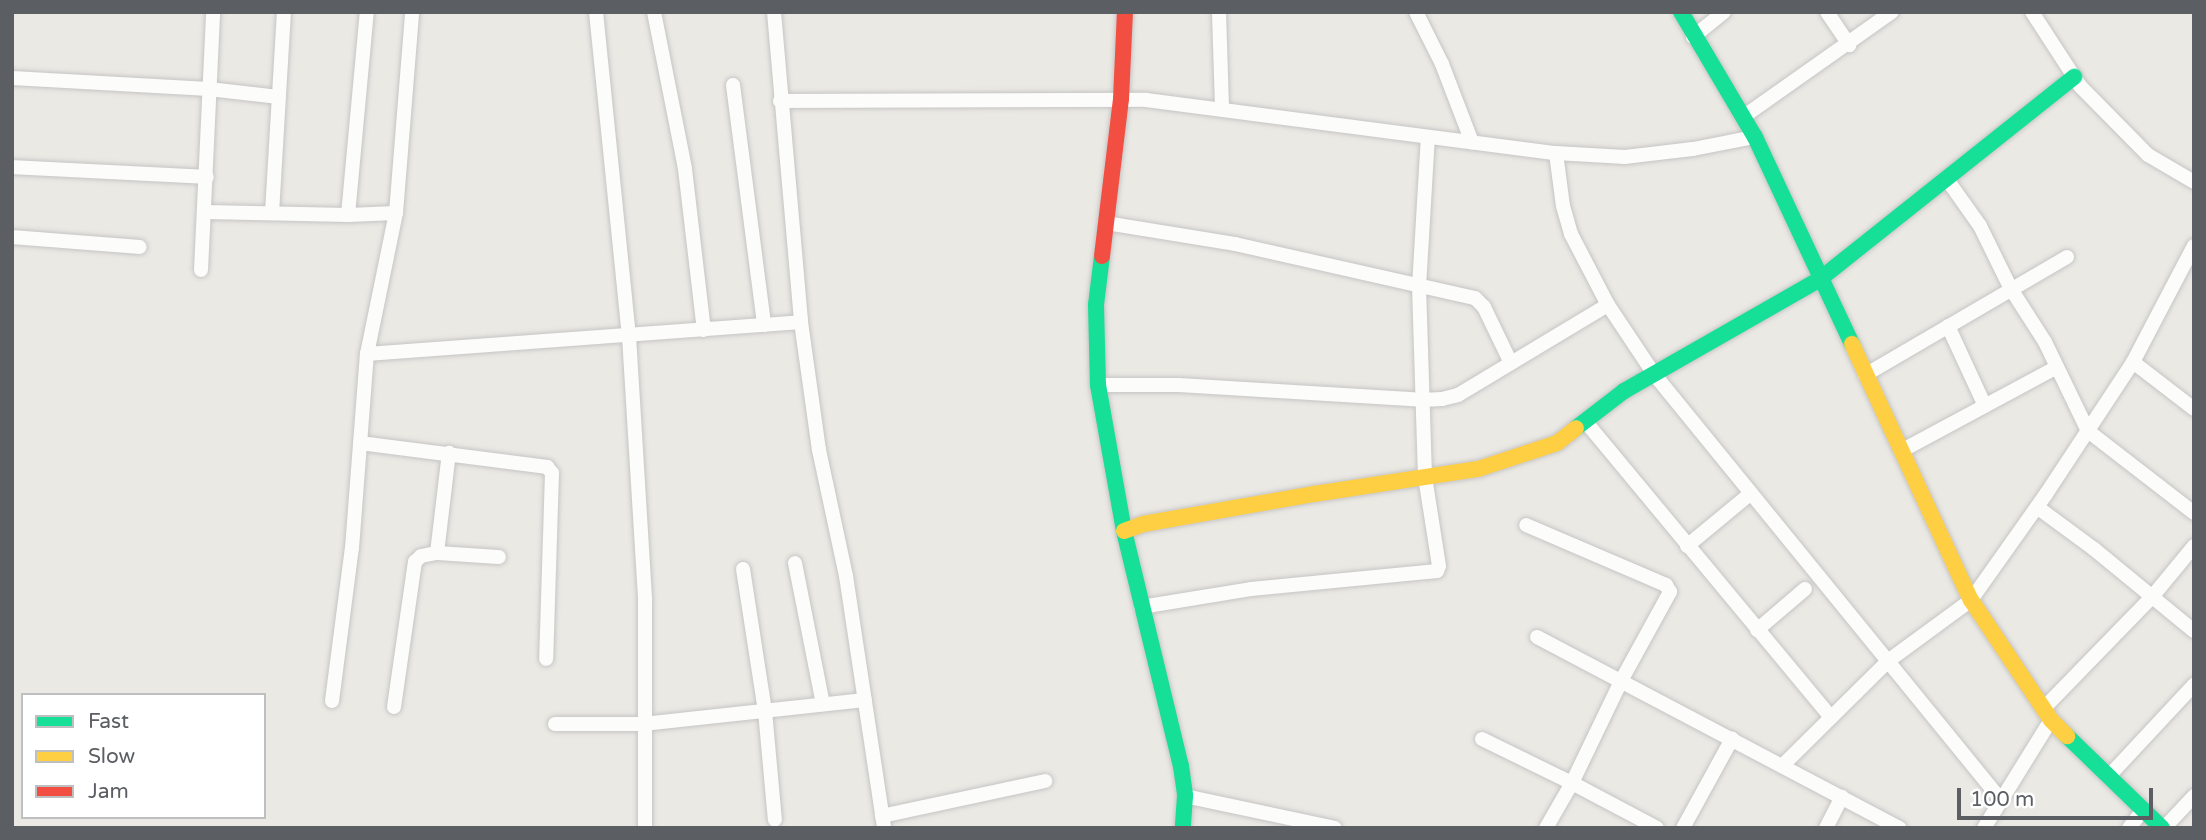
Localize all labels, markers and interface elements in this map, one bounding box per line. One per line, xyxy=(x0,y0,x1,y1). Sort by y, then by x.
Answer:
legend xyxy=(21,693,266,819)
text: Fast xyxy=(88,709,129,734)
text: Slow xyxy=(88,744,135,769)
scale bar xyxy=(1961,774,2157,818)
text: Jam xyxy=(88,779,129,804)
text: 100 m xyxy=(1970,787,2034,812)

